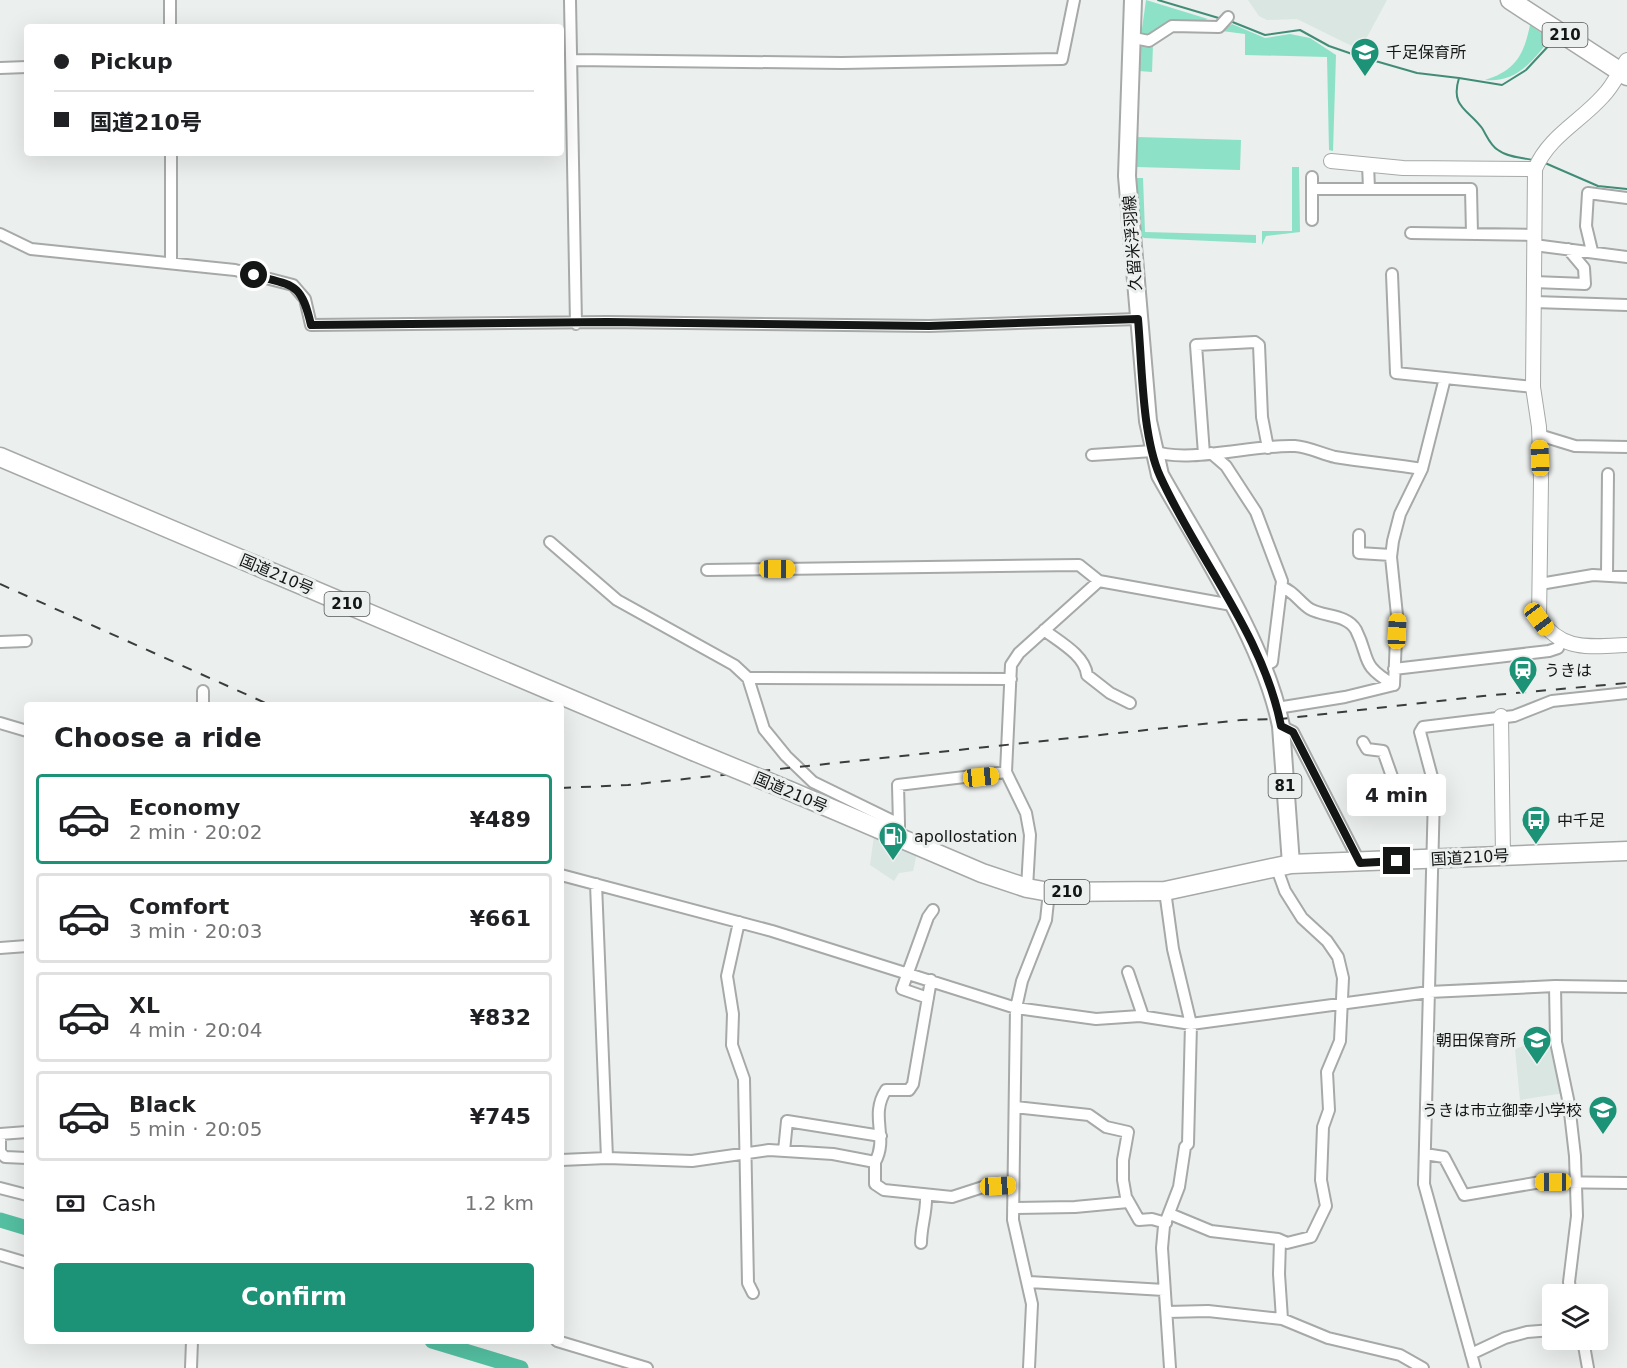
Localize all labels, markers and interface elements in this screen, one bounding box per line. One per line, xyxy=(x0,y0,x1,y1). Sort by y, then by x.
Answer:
road number: 210 xyxy=(1542,23,1588,47)
school or university icon: 千足保育所 xyxy=(1349,36,1381,78)
place label: 千足保育所 xyxy=(1386,43,1466,62)
text: Pickup xyxy=(90,49,173,74)
text: 国道210号 xyxy=(90,110,202,135)
street label: 久留米浮羽線 xyxy=(1120,194,1145,292)
route start xyxy=(240,261,267,288)
car xyxy=(1530,440,1550,476)
street label: 国道210号 xyxy=(237,550,317,599)
car xyxy=(759,560,795,578)
road number: 210 xyxy=(324,592,370,616)
car xyxy=(1521,599,1557,639)
car xyxy=(1387,613,1407,649)
station icon: うきは xyxy=(1507,654,1539,696)
place label: うきは xyxy=(1544,661,1592,680)
text: Choose a ride xyxy=(54,722,262,753)
car xyxy=(962,766,1000,788)
street label: 国道210号 xyxy=(751,768,831,817)
road number: 81 xyxy=(1268,774,1302,798)
callout: 4 min xyxy=(1348,774,1446,816)
text: 4 min xyxy=(1365,783,1428,807)
icon: car xyxy=(57,792,111,846)
text: Economy xyxy=(129,795,240,820)
bus stop icon: 中千足 xyxy=(1520,804,1552,846)
text: ¥489 xyxy=(470,807,531,832)
place label: 中千足 xyxy=(1557,811,1605,830)
text: 2 min · 20:02 xyxy=(129,820,263,844)
fuel station icon: apollostation xyxy=(877,820,909,862)
place label: apollostation xyxy=(914,827,1018,846)
street label: 国道210号 xyxy=(1430,846,1510,869)
route end xyxy=(1383,847,1410,874)
road number: 210 xyxy=(1044,880,1090,904)
icon: car xyxy=(57,891,111,945)
text: Comfort xyxy=(129,894,229,919)
text: ¥661 xyxy=(470,906,531,931)
text: 3 min · 20:03 xyxy=(129,919,263,943)
icon: car xyxy=(57,990,111,1044)
text: XL xyxy=(129,993,160,1018)
text: ¥832 xyxy=(470,1005,531,1030)
text: 4 min · 20:04 xyxy=(129,1018,263,1042)
school or university icon: 朝田保育所 xyxy=(1521,1024,1553,1066)
place label: 朝田保育所 xyxy=(1436,1031,1516,1050)
icon: car xyxy=(57,1089,111,1143)
text: Black xyxy=(129,1092,196,1117)
school or university icon: うきは市立御幸小学校 xyxy=(1587,1094,1619,1136)
place label: うきは市立御幸小学校 xyxy=(1422,1101,1582,1120)
text: ¥745 xyxy=(470,1104,531,1129)
text: 5 min · 20:05 xyxy=(129,1117,263,1141)
car xyxy=(1535,1173,1571,1191)
car xyxy=(980,1176,1016,1196)
icon: cash xyxy=(54,1187,87,1220)
text: Cash xyxy=(102,1191,156,1216)
text: 1.2 km xyxy=(465,1191,534,1215)
button: Confirm xyxy=(54,1263,534,1332)
map controls xyxy=(1542,1284,1608,1350)
button: layers xyxy=(1542,1284,1608,1350)

